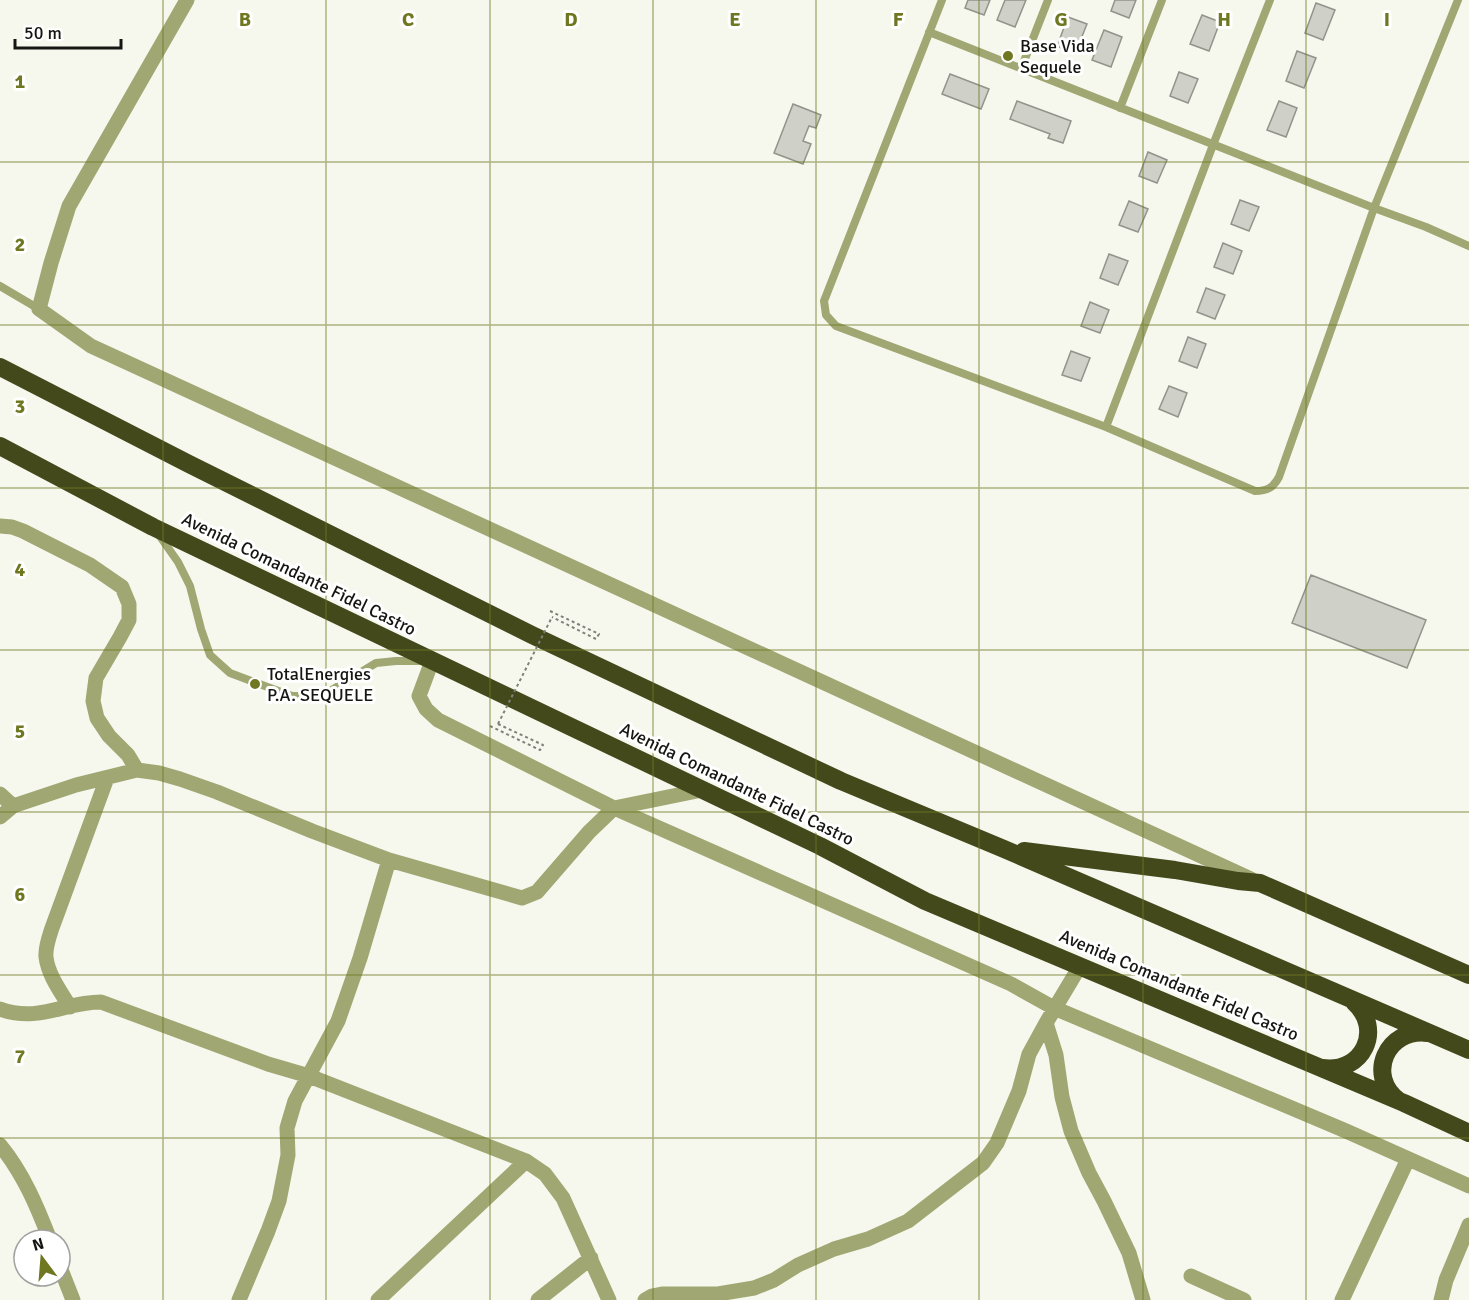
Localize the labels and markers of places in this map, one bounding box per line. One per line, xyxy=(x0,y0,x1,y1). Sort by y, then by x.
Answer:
place label: Base Vida Sequele xyxy=(1020,35,1095,78)
marker: Base Vida Sequele xyxy=(1001,49,1015,63)
place label: TotalEnergies P.A. SEQUELE xyxy=(267,663,373,706)
marker: TotalEnergies P.A. SEQUELE xyxy=(248,677,262,691)

